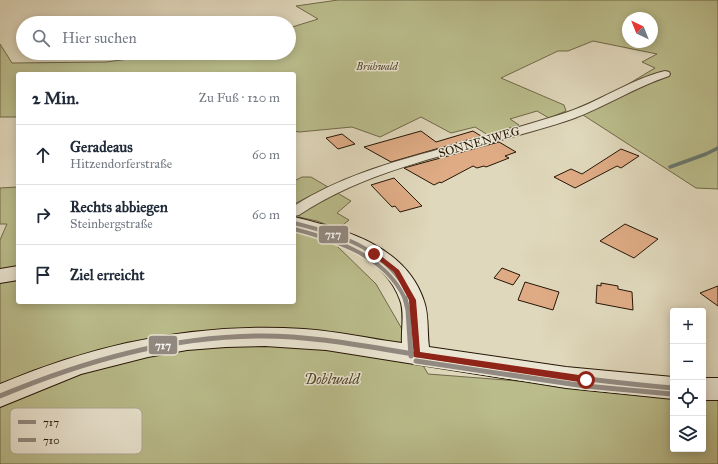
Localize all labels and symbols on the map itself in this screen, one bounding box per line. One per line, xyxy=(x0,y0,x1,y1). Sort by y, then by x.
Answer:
north arrow xyxy=(622,12,658,48)
park label: Brühwald xyxy=(355,61,398,73)
street label: SONNENWEG xyxy=(437,124,521,160)
line badge: 717 xyxy=(318,225,349,244)
text: 717 xyxy=(325,228,341,241)
route end xyxy=(365,245,383,263)
line badge: 717 xyxy=(148,335,178,355)
text: 717 xyxy=(155,339,171,352)
park label: Doblwald xyxy=(304,371,361,388)
route start xyxy=(577,371,595,389)
legend xyxy=(10,408,142,454)
text: 717 xyxy=(43,416,59,429)
text: 710 xyxy=(43,434,60,447)

